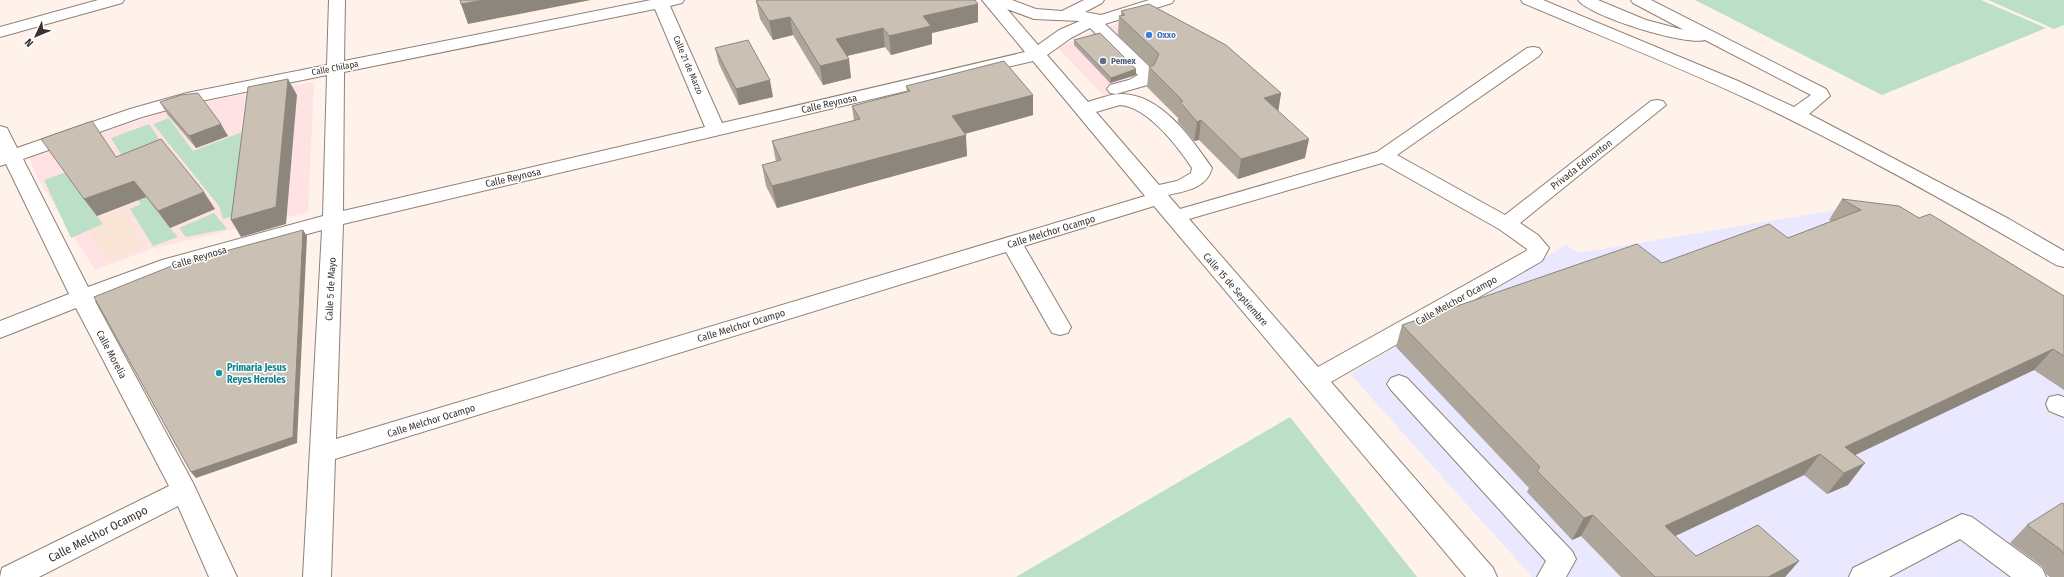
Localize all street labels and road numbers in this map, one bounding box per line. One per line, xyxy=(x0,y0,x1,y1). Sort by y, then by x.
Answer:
street label: Calle 21 de Marzo xyxy=(671,34,705,96)
street label: Calle Chilapa xyxy=(311,58,360,77)
street label: Calle Reynosa xyxy=(800,92,858,116)
street label: Privada Edmonton xyxy=(1549,137,1615,192)
street label: Calle Reynosa xyxy=(484,166,542,190)
street label: Calle Melchor Ocampo xyxy=(1006,213,1097,251)
street label: Calle Reynosa xyxy=(170,244,228,272)
street label: Calle 15 de Septiembre xyxy=(1200,251,1270,329)
street label: Calle 5 de Mayo xyxy=(323,257,339,321)
street label: Calle Melchor Ocampo xyxy=(1414,274,1499,328)
street label: Calle Melchor Ocampo xyxy=(696,307,787,345)
street label: Calle Morelia xyxy=(93,328,129,381)
street label: Calle Melchor Ocampo xyxy=(386,402,477,440)
street label: Calle Melchor Ocampo xyxy=(46,503,150,565)

